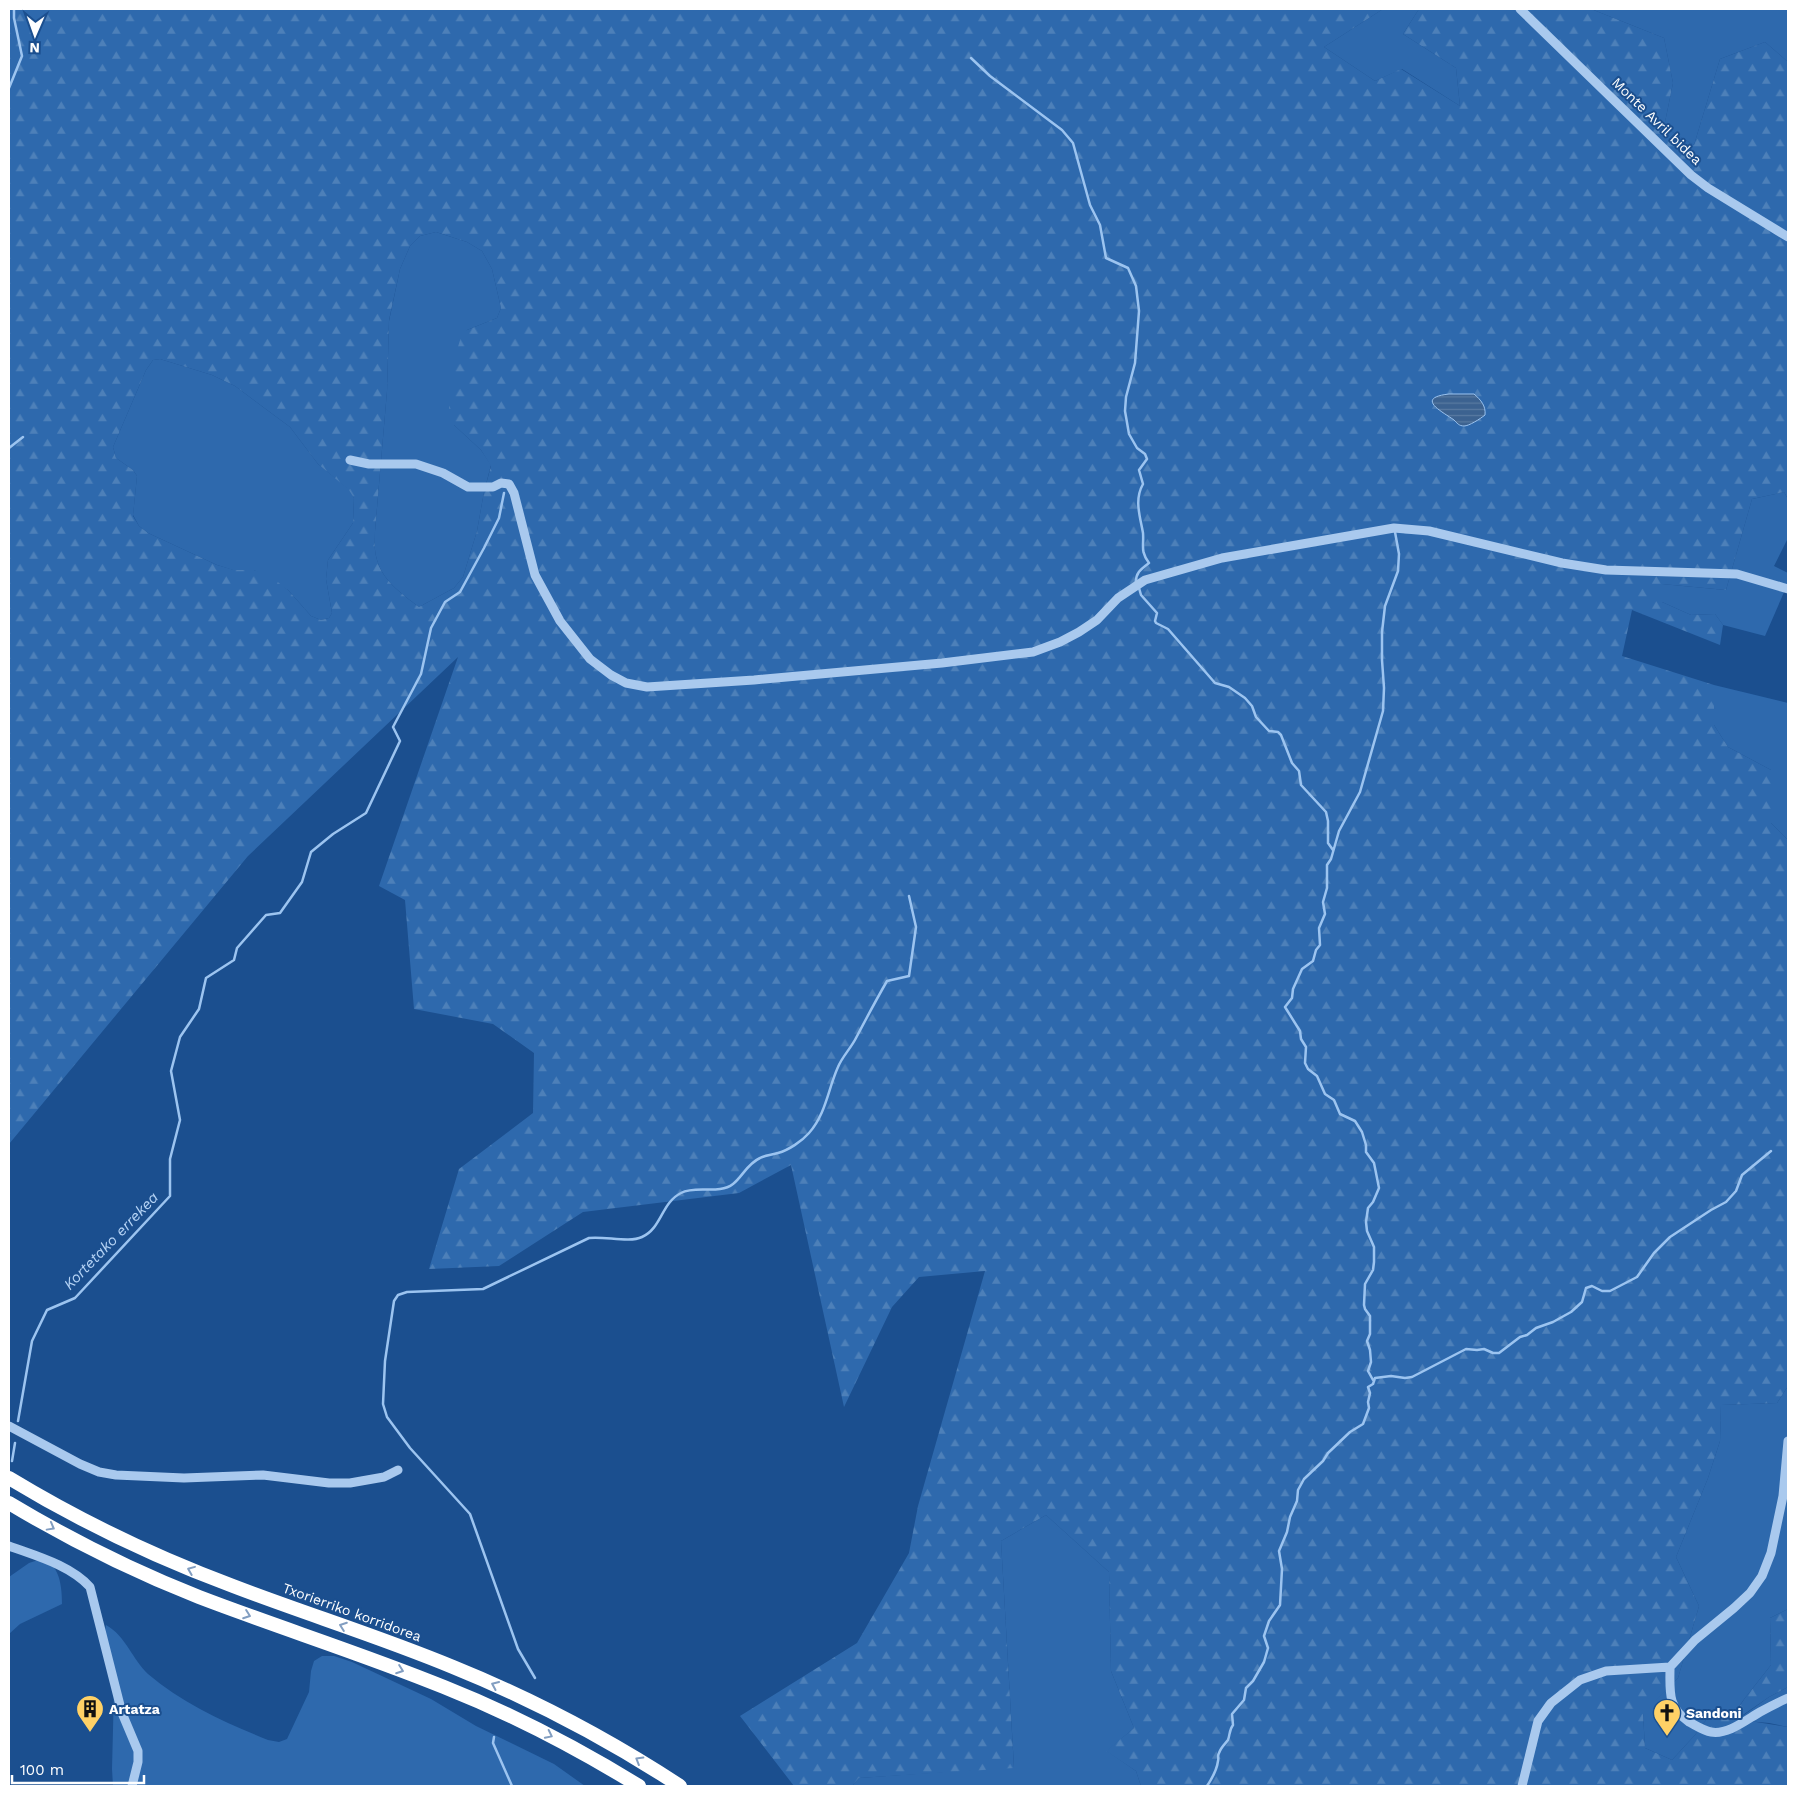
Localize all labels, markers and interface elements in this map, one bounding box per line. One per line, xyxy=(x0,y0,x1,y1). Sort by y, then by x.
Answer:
north arrow xyxy=(10,10,60,60)
text: N xyxy=(29,40,40,56)
street label: Monte Avril bidea xyxy=(1609,74,1705,168)
water label: Kortetako errekea xyxy=(60,1188,162,1294)
one-way arrow xyxy=(46,1521,55,1531)
one-way arrow xyxy=(187,1565,196,1576)
street label: Txorierriko korridorea xyxy=(280,1579,424,1645)
one-way arrow xyxy=(243,1609,251,1619)
one-way arrow xyxy=(340,1622,348,1632)
one-way arrow xyxy=(395,1664,404,1674)
one-way arrow xyxy=(491,1680,500,1691)
building icon: Artatza xyxy=(75,1694,105,1733)
church icon: Sandoni xyxy=(1652,1698,1682,1737)
place label: Artatza xyxy=(109,1701,161,1717)
place label: Sandoni xyxy=(1686,1705,1742,1721)
one-way arrow xyxy=(544,1729,553,1739)
scale bar xyxy=(12,1752,145,1784)
one-way arrow xyxy=(635,1757,644,1767)
text: 100 m xyxy=(20,1761,64,1779)

